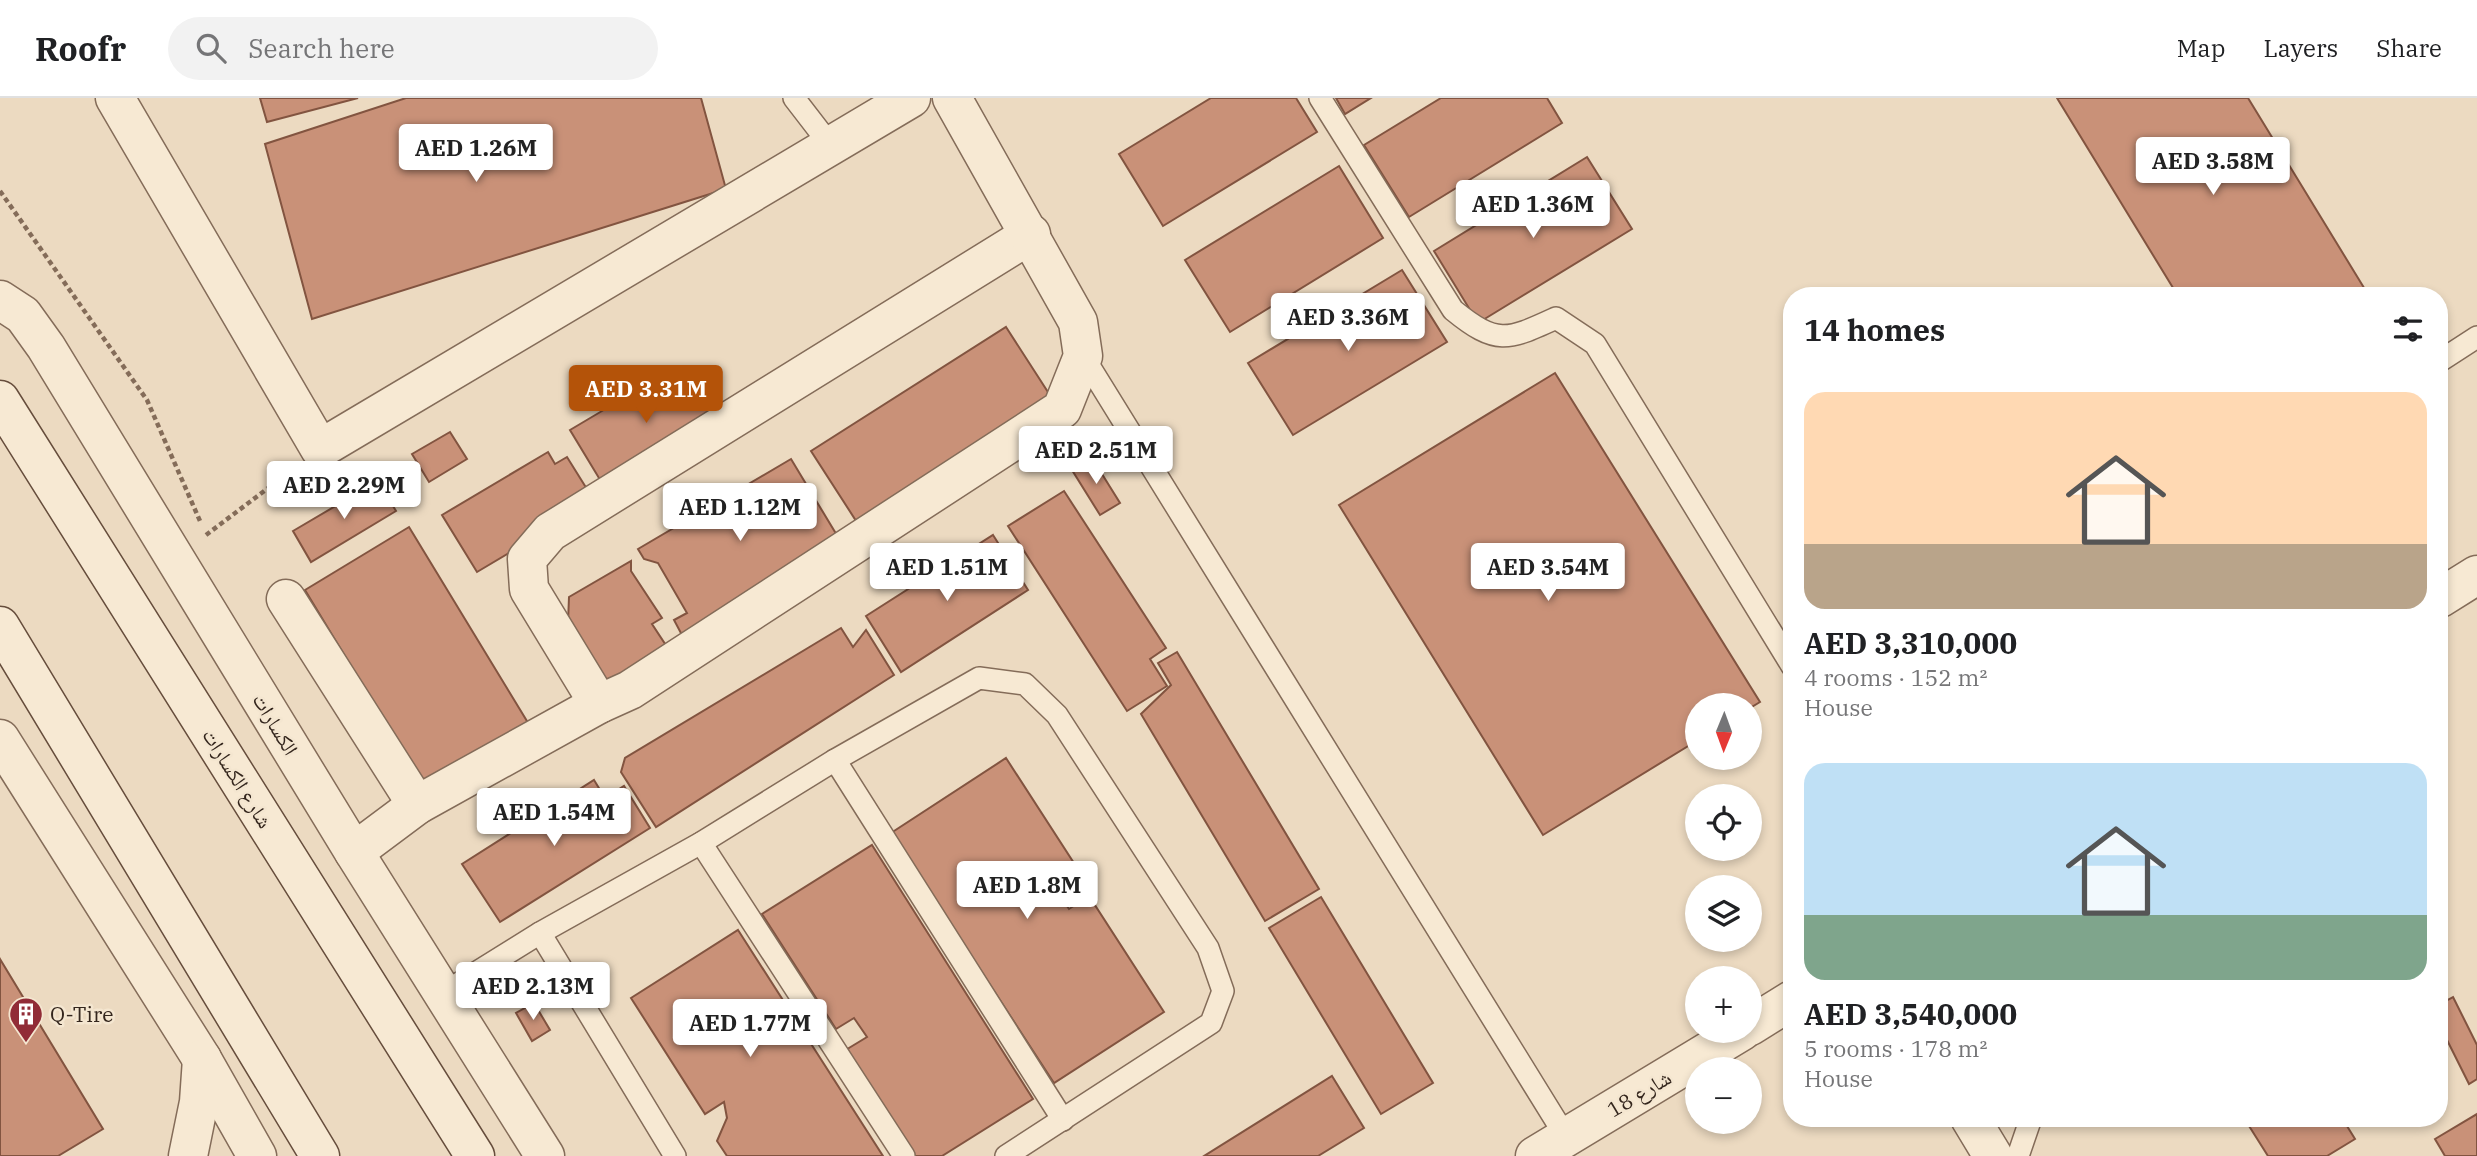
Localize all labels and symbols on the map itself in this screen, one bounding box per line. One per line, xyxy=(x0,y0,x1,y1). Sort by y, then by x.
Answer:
pin: AED 1.26M xyxy=(396,125,556,184)
pin: AED 3.58M xyxy=(2133,138,2293,197)
pin: AED 1.36M xyxy=(1453,180,1613,240)
pin: AED 3.36M xyxy=(1268,294,1428,353)
pin: AED 3.31M xyxy=(566,366,726,425)
pin: AED 2.51M xyxy=(1016,426,1176,486)
pin: AED 2.29M xyxy=(264,462,424,521)
pin: AED 1.12M xyxy=(660,484,820,543)
pin: AED 1.51M xyxy=(867,544,1027,603)
pin: AED 3.54M xyxy=(1468,544,1628,603)
street label: الكسارات xyxy=(247,688,305,760)
north arrow xyxy=(1685,693,1762,770)
street label: شارع الكسارات xyxy=(196,723,280,833)
pin: AED 1.54M xyxy=(474,788,634,848)
pin: AED 1.8M xyxy=(955,862,1099,921)
pin: AED 2.13M xyxy=(453,962,613,1022)
building icon: Q-Tire xyxy=(7,995,45,1044)
place label: Q-Tire xyxy=(50,1000,114,1028)
pin: AED 1.77M xyxy=(670,1000,830,1059)
street label: شارع 18 xyxy=(1602,1063,1676,1123)

